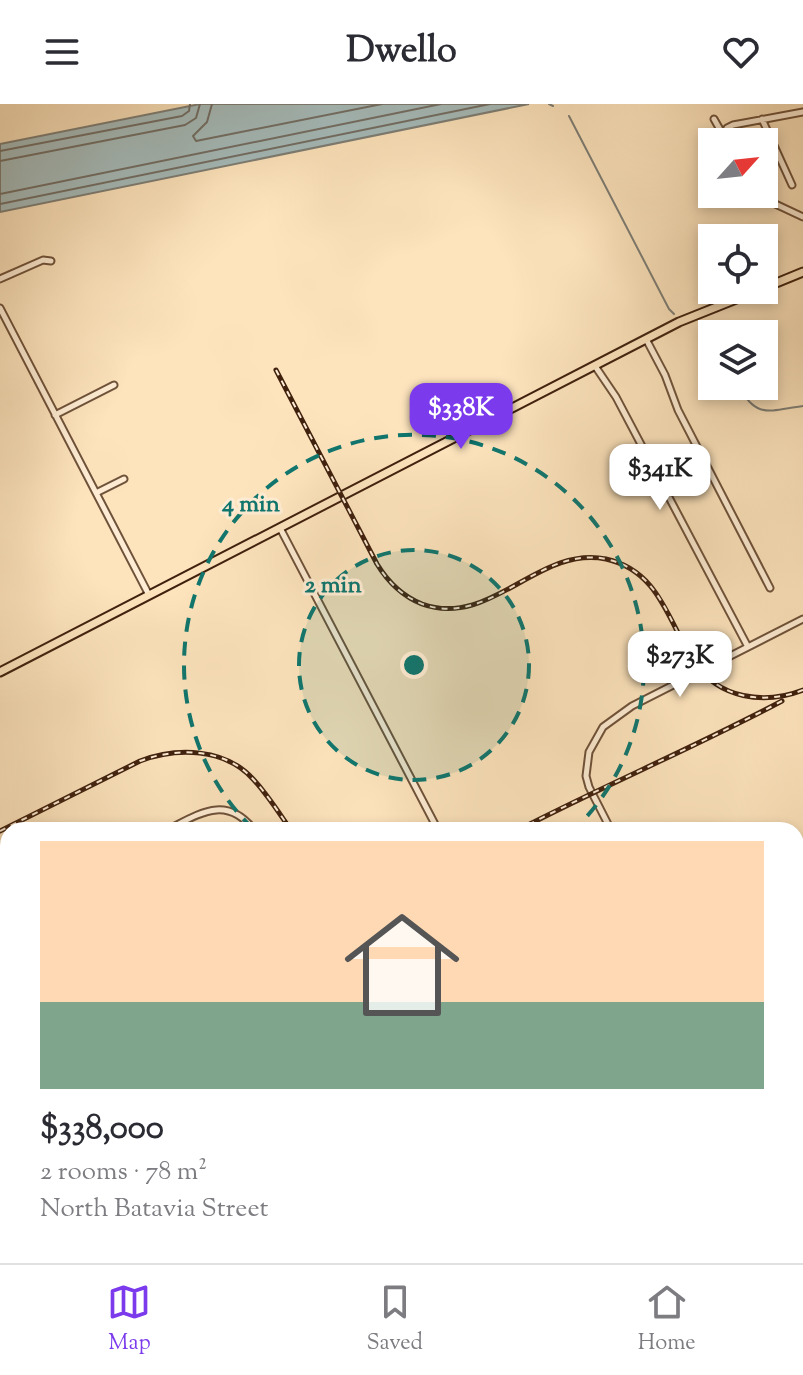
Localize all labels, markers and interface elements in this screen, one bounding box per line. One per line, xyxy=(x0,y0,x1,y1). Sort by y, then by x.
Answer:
text: Dwello xyxy=(346,26,457,78)
icon: menu xyxy=(40,30,84,74)
icon: heart xyxy=(719,30,763,74)
north arrow xyxy=(698,128,778,208)
map controls xyxy=(698,128,778,400)
button: locate xyxy=(698,224,778,304)
button: layers xyxy=(698,320,778,400)
pin: $338K xyxy=(405,383,517,451)
text: $338K xyxy=(428,390,494,427)
pin: $341K xyxy=(604,444,716,512)
text: $341K xyxy=(627,451,693,488)
text: 4 min xyxy=(221,488,281,522)
text: 2 min xyxy=(304,569,362,603)
pin: $273K xyxy=(624,631,736,699)
text: $273K xyxy=(646,638,714,675)
centre of rings xyxy=(400,651,428,679)
icon: home xyxy=(330,893,474,1037)
text: $338,000 xyxy=(40,1105,164,1154)
text: 2 rooms · 78 m² xyxy=(40,1154,207,1191)
text: North Batavia Street xyxy=(40,1191,268,1228)
tab: Map xyxy=(107,1280,151,1360)
tab: Saved xyxy=(366,1280,423,1360)
tab: Home xyxy=(638,1280,696,1360)

